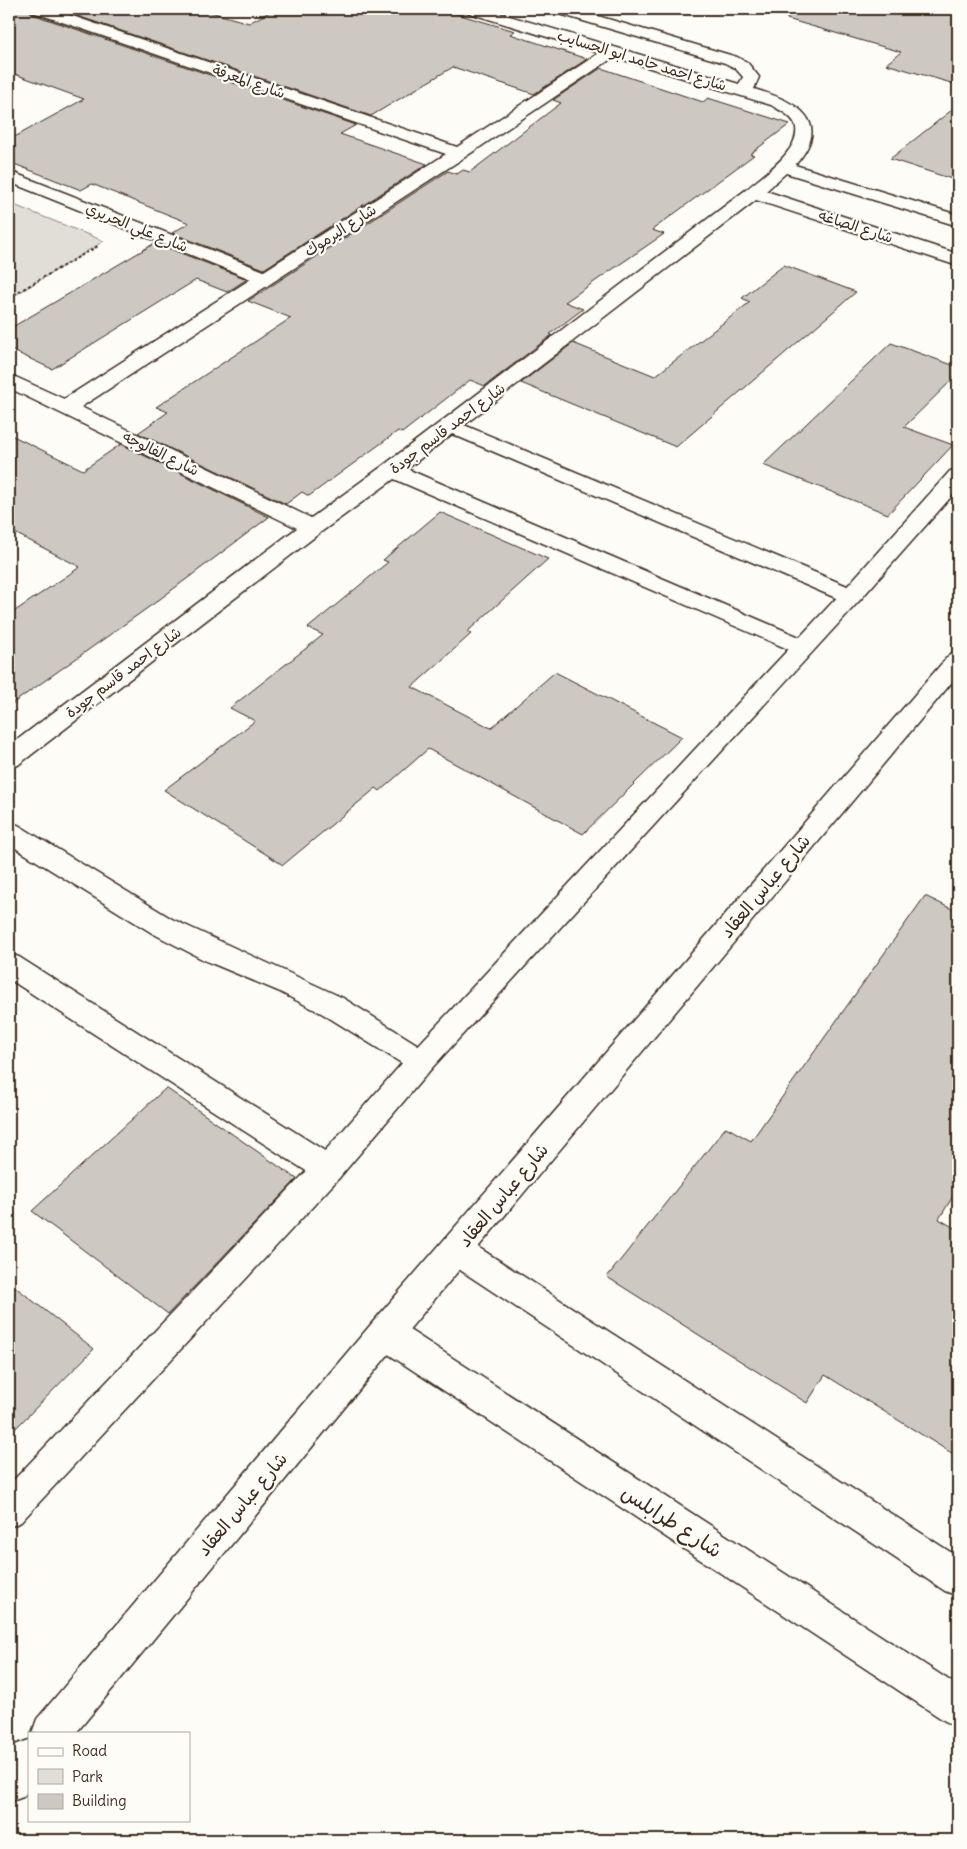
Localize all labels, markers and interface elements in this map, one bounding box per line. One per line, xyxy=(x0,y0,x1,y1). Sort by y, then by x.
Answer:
street label: شارع احمد حامد ابو الحسايب xyxy=(555,25,729,96)
street label: شارع المعرفة xyxy=(210,60,288,103)
street label: شارع علي الحريري xyxy=(82,198,191,260)
street label: شارع اليرموك xyxy=(300,200,380,261)
street label: شارع الصاغه xyxy=(816,205,896,248)
street label: شارع احمد قاسم جودة xyxy=(385,378,510,480)
street label: شارع الفالوجه xyxy=(119,426,202,481)
street label: شارع احمد قاسم جودة xyxy=(61,622,186,724)
street label: شارع عباس العقاد xyxy=(715,829,816,943)
street label: شارع عباس العقاد xyxy=(453,1138,554,1252)
street label: شارع عباس العقاد xyxy=(192,1447,293,1561)
street label: شارع طرابلس xyxy=(615,1478,728,1565)
legend xyxy=(28,1732,190,1822)
text: Road xyxy=(72,1741,107,1760)
text: Park xyxy=(72,1767,103,1786)
text: Building xyxy=(72,1791,127,1810)

